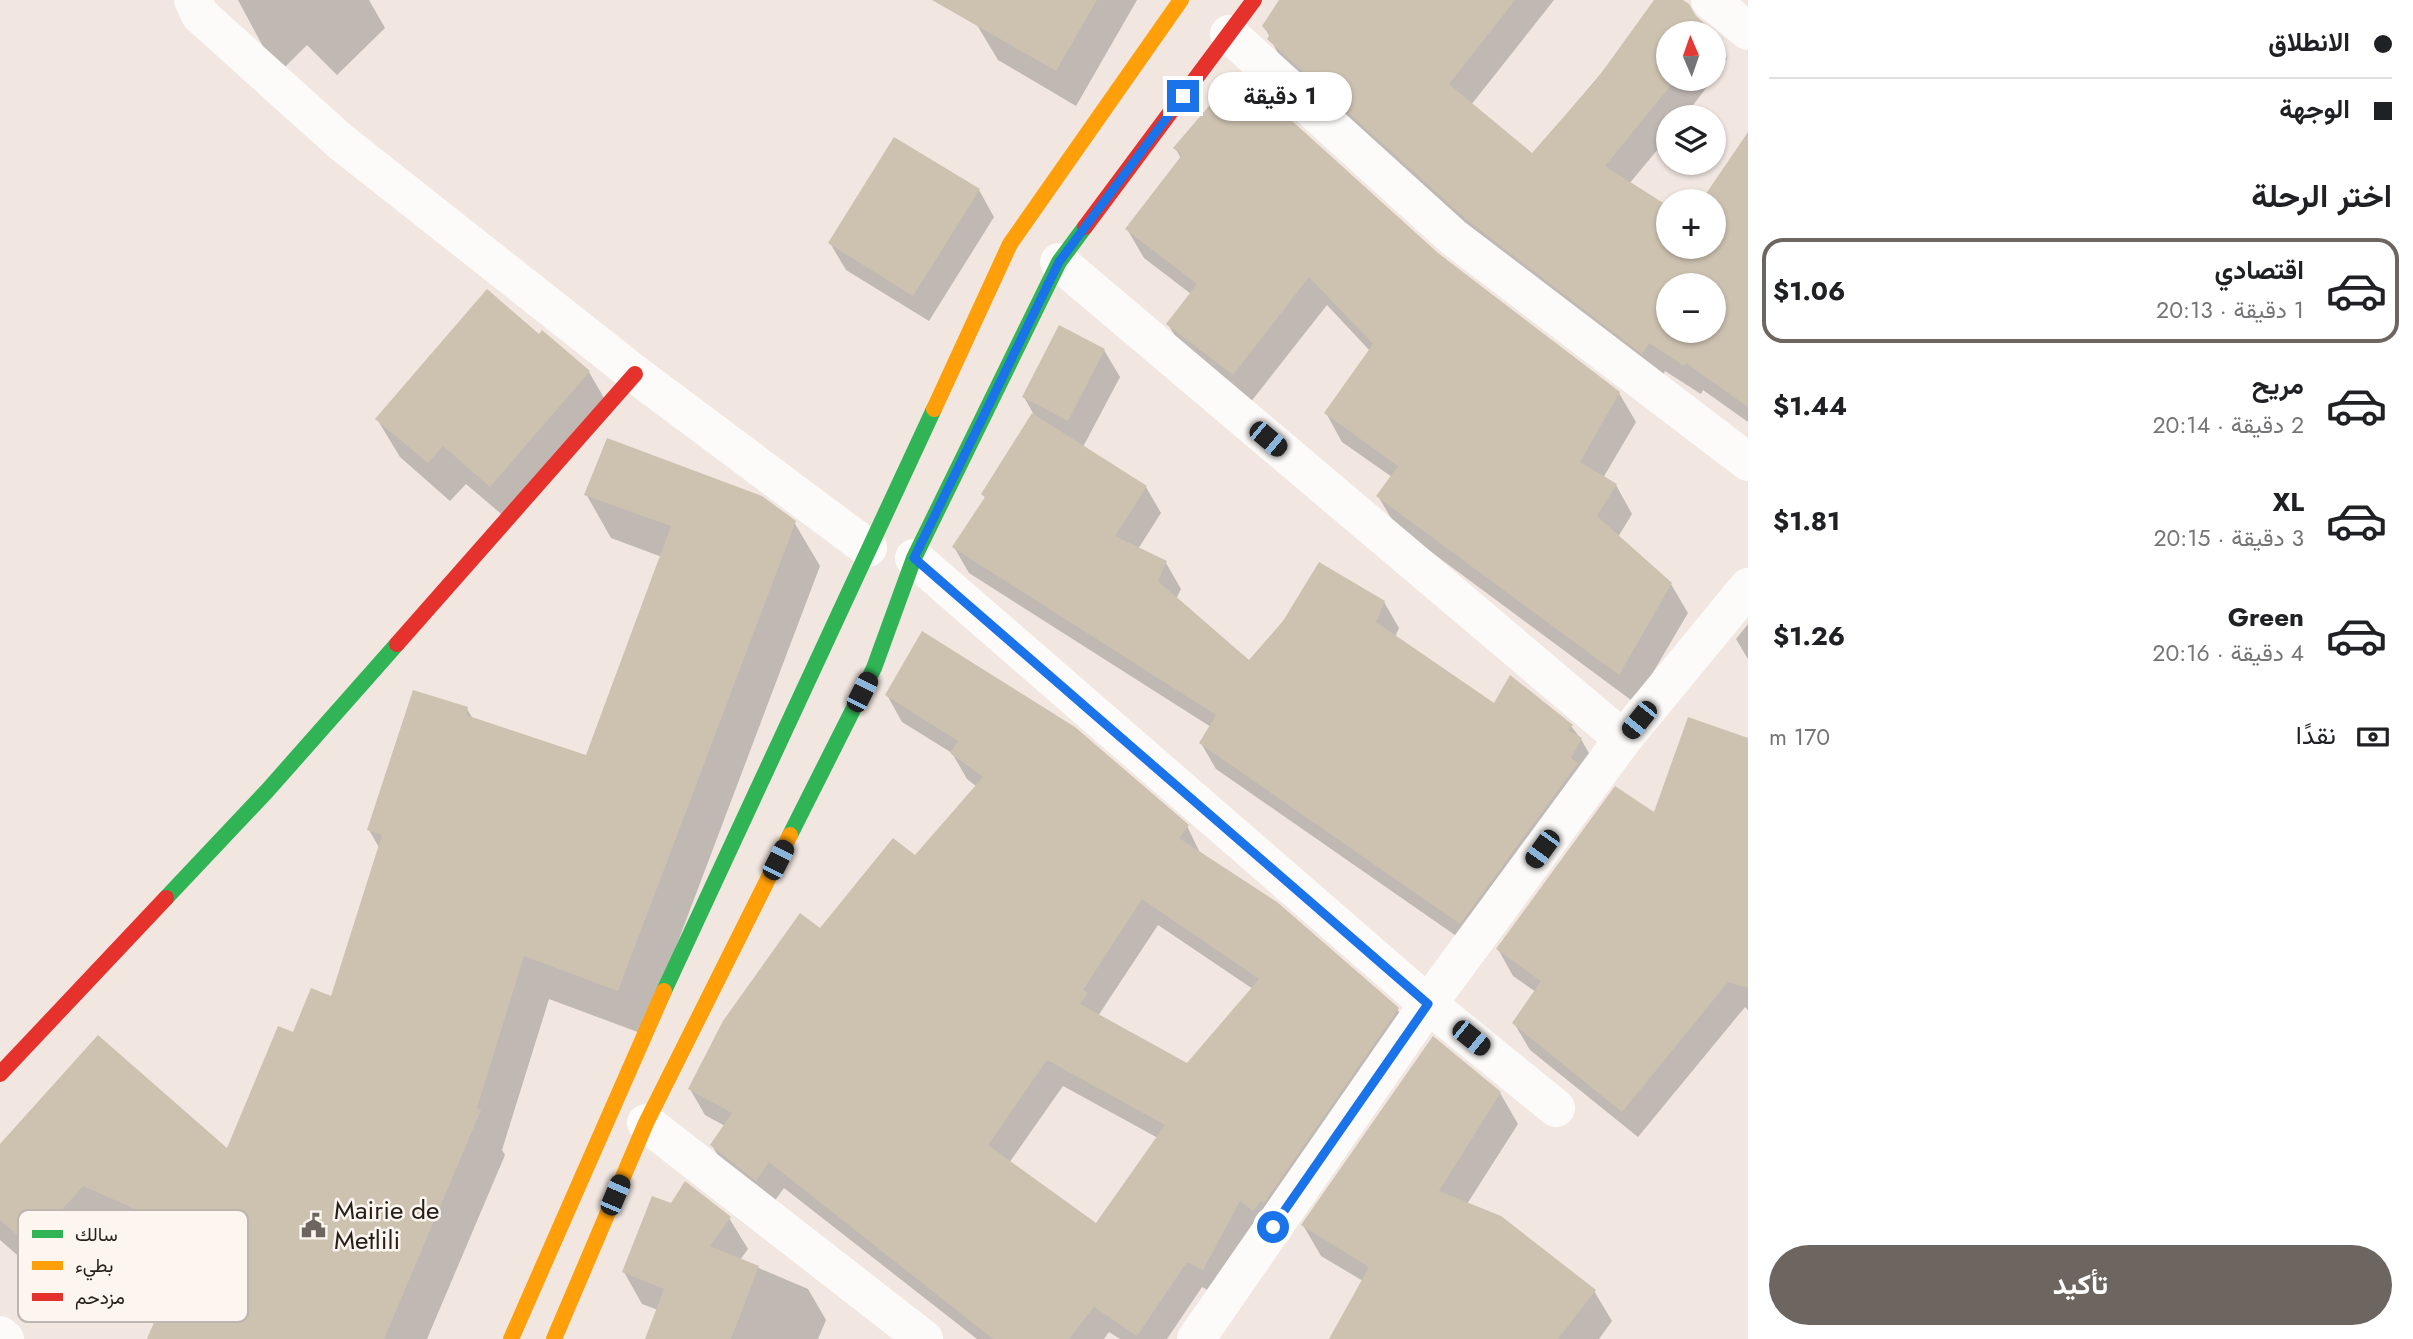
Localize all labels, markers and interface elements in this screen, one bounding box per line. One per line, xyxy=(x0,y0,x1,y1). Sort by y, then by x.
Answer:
north arrow xyxy=(1656,21,1726,91)
map controls xyxy=(1656,21,1726,343)
text: الانطلاق xyxy=(2268,23,2350,61)
callout: 1 دقيقة xyxy=(1208,72,1351,120)
text: 1 دقيقة xyxy=(1244,79,1316,113)
route end xyxy=(1167,80,1199,112)
text: الوجهة xyxy=(2279,90,2350,128)
button: layers xyxy=(1656,105,1726,175)
text: اختر الرحلة xyxy=(2251,173,2392,219)
button: + xyxy=(1656,189,1726,259)
text: اقتصادي xyxy=(2215,251,2304,289)
icon: car xyxy=(2325,259,2388,322)
text: $1.06 xyxy=(1773,272,1845,310)
button: − xyxy=(1656,273,1726,343)
text: 1 دقيقة · 20:13 xyxy=(2156,293,2304,327)
text: مريح xyxy=(2252,366,2304,404)
icon: car xyxy=(2325,374,2388,437)
text: $1.44 xyxy=(1773,387,1847,425)
text: 2 دقيقة · 20:14 xyxy=(2153,408,2304,442)
car xyxy=(1246,417,1291,461)
text: XL xyxy=(2272,483,2304,521)
icon: car xyxy=(2325,489,2388,552)
text: $1.81 xyxy=(1773,502,1840,540)
text: 3 دقيقة · 20:15 xyxy=(2153,521,2304,555)
text: Green xyxy=(2228,598,2304,636)
icon: car xyxy=(2325,604,2388,667)
text: $1.26 xyxy=(1773,617,1845,655)
text: 4 دقيقة · 20:16 xyxy=(2152,636,2304,670)
car xyxy=(844,669,881,715)
car xyxy=(1618,697,1661,743)
text: نقدًا xyxy=(2296,716,2336,754)
icon: cash xyxy=(2354,718,2392,756)
text: 170 m xyxy=(1769,720,1830,754)
car xyxy=(1522,826,1563,872)
car xyxy=(760,837,797,883)
car xyxy=(1449,1017,1494,1059)
car xyxy=(598,1172,633,1218)
place label: Mairie de Metlili xyxy=(334,1191,439,1259)
legend xyxy=(18,1210,248,1322)
public building icon: Mairie de Metlili xyxy=(300,1211,328,1239)
route start xyxy=(1257,1211,1289,1243)
text: سالك xyxy=(75,1221,118,1248)
button: تأكيد xyxy=(1769,1245,2392,1325)
text: بطيء xyxy=(75,1252,113,1281)
text: مزدحم xyxy=(75,1284,125,1311)

